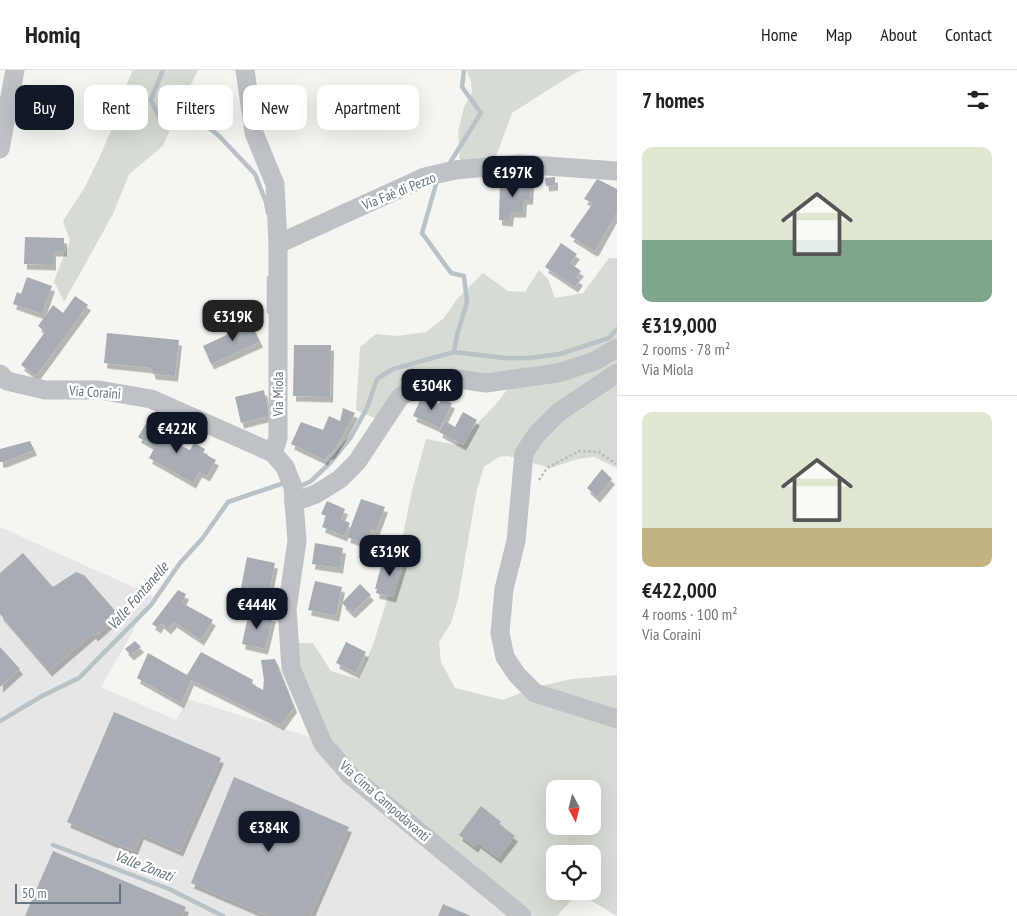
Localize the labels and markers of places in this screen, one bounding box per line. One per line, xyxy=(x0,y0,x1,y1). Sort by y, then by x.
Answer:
pin: €197K xyxy=(478,156,548,198)
pin: €319K xyxy=(198,300,268,342)
pin: €304K xyxy=(397,368,467,411)
pin: €422K xyxy=(142,412,212,454)
pin: €319K xyxy=(355,534,425,577)
pin: €444K xyxy=(222,588,292,630)
pin: €384K xyxy=(234,810,304,853)

